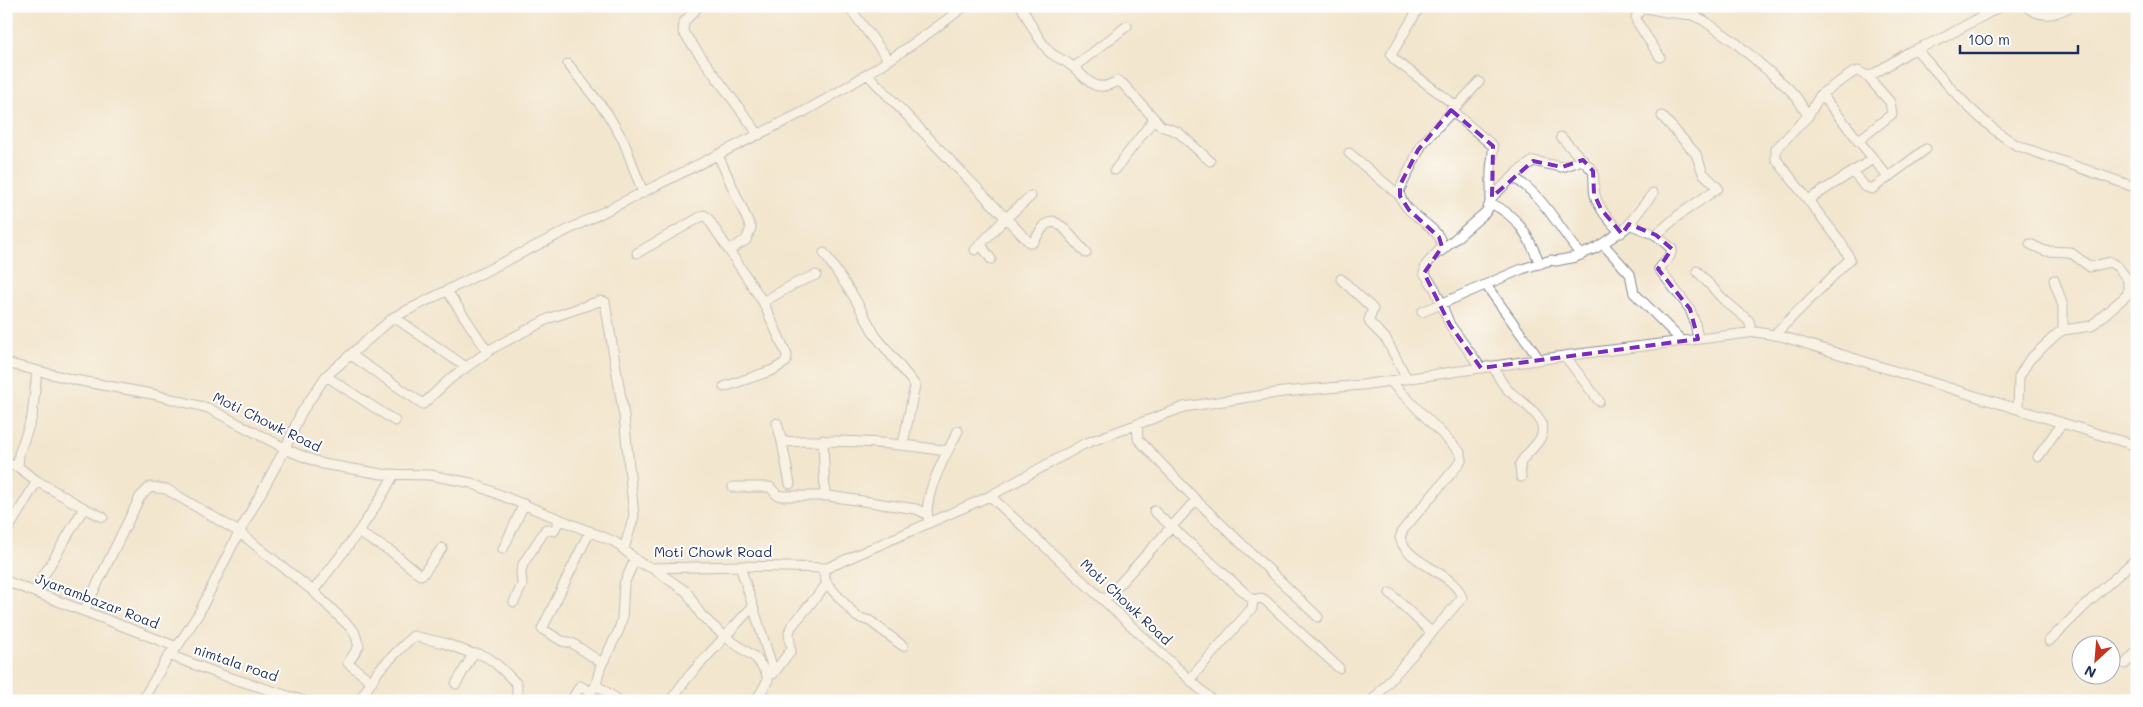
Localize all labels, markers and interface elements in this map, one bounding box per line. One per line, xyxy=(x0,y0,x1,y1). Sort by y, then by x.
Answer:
scale bar xyxy=(1960,22,2078,54)
text: 100 m xyxy=(1968,29,2010,49)
street label: Moti Chowk Road xyxy=(210,387,325,456)
street label: Moti Chowk Road xyxy=(654,542,772,561)
street label: Moti Chowk Road xyxy=(1077,554,1176,649)
street label: Jyarambazar Road xyxy=(33,568,162,633)
north arrow xyxy=(2070,634,2120,684)
street label: nimtala road xyxy=(192,639,281,686)
text: N xyxy=(2081,661,2099,683)

